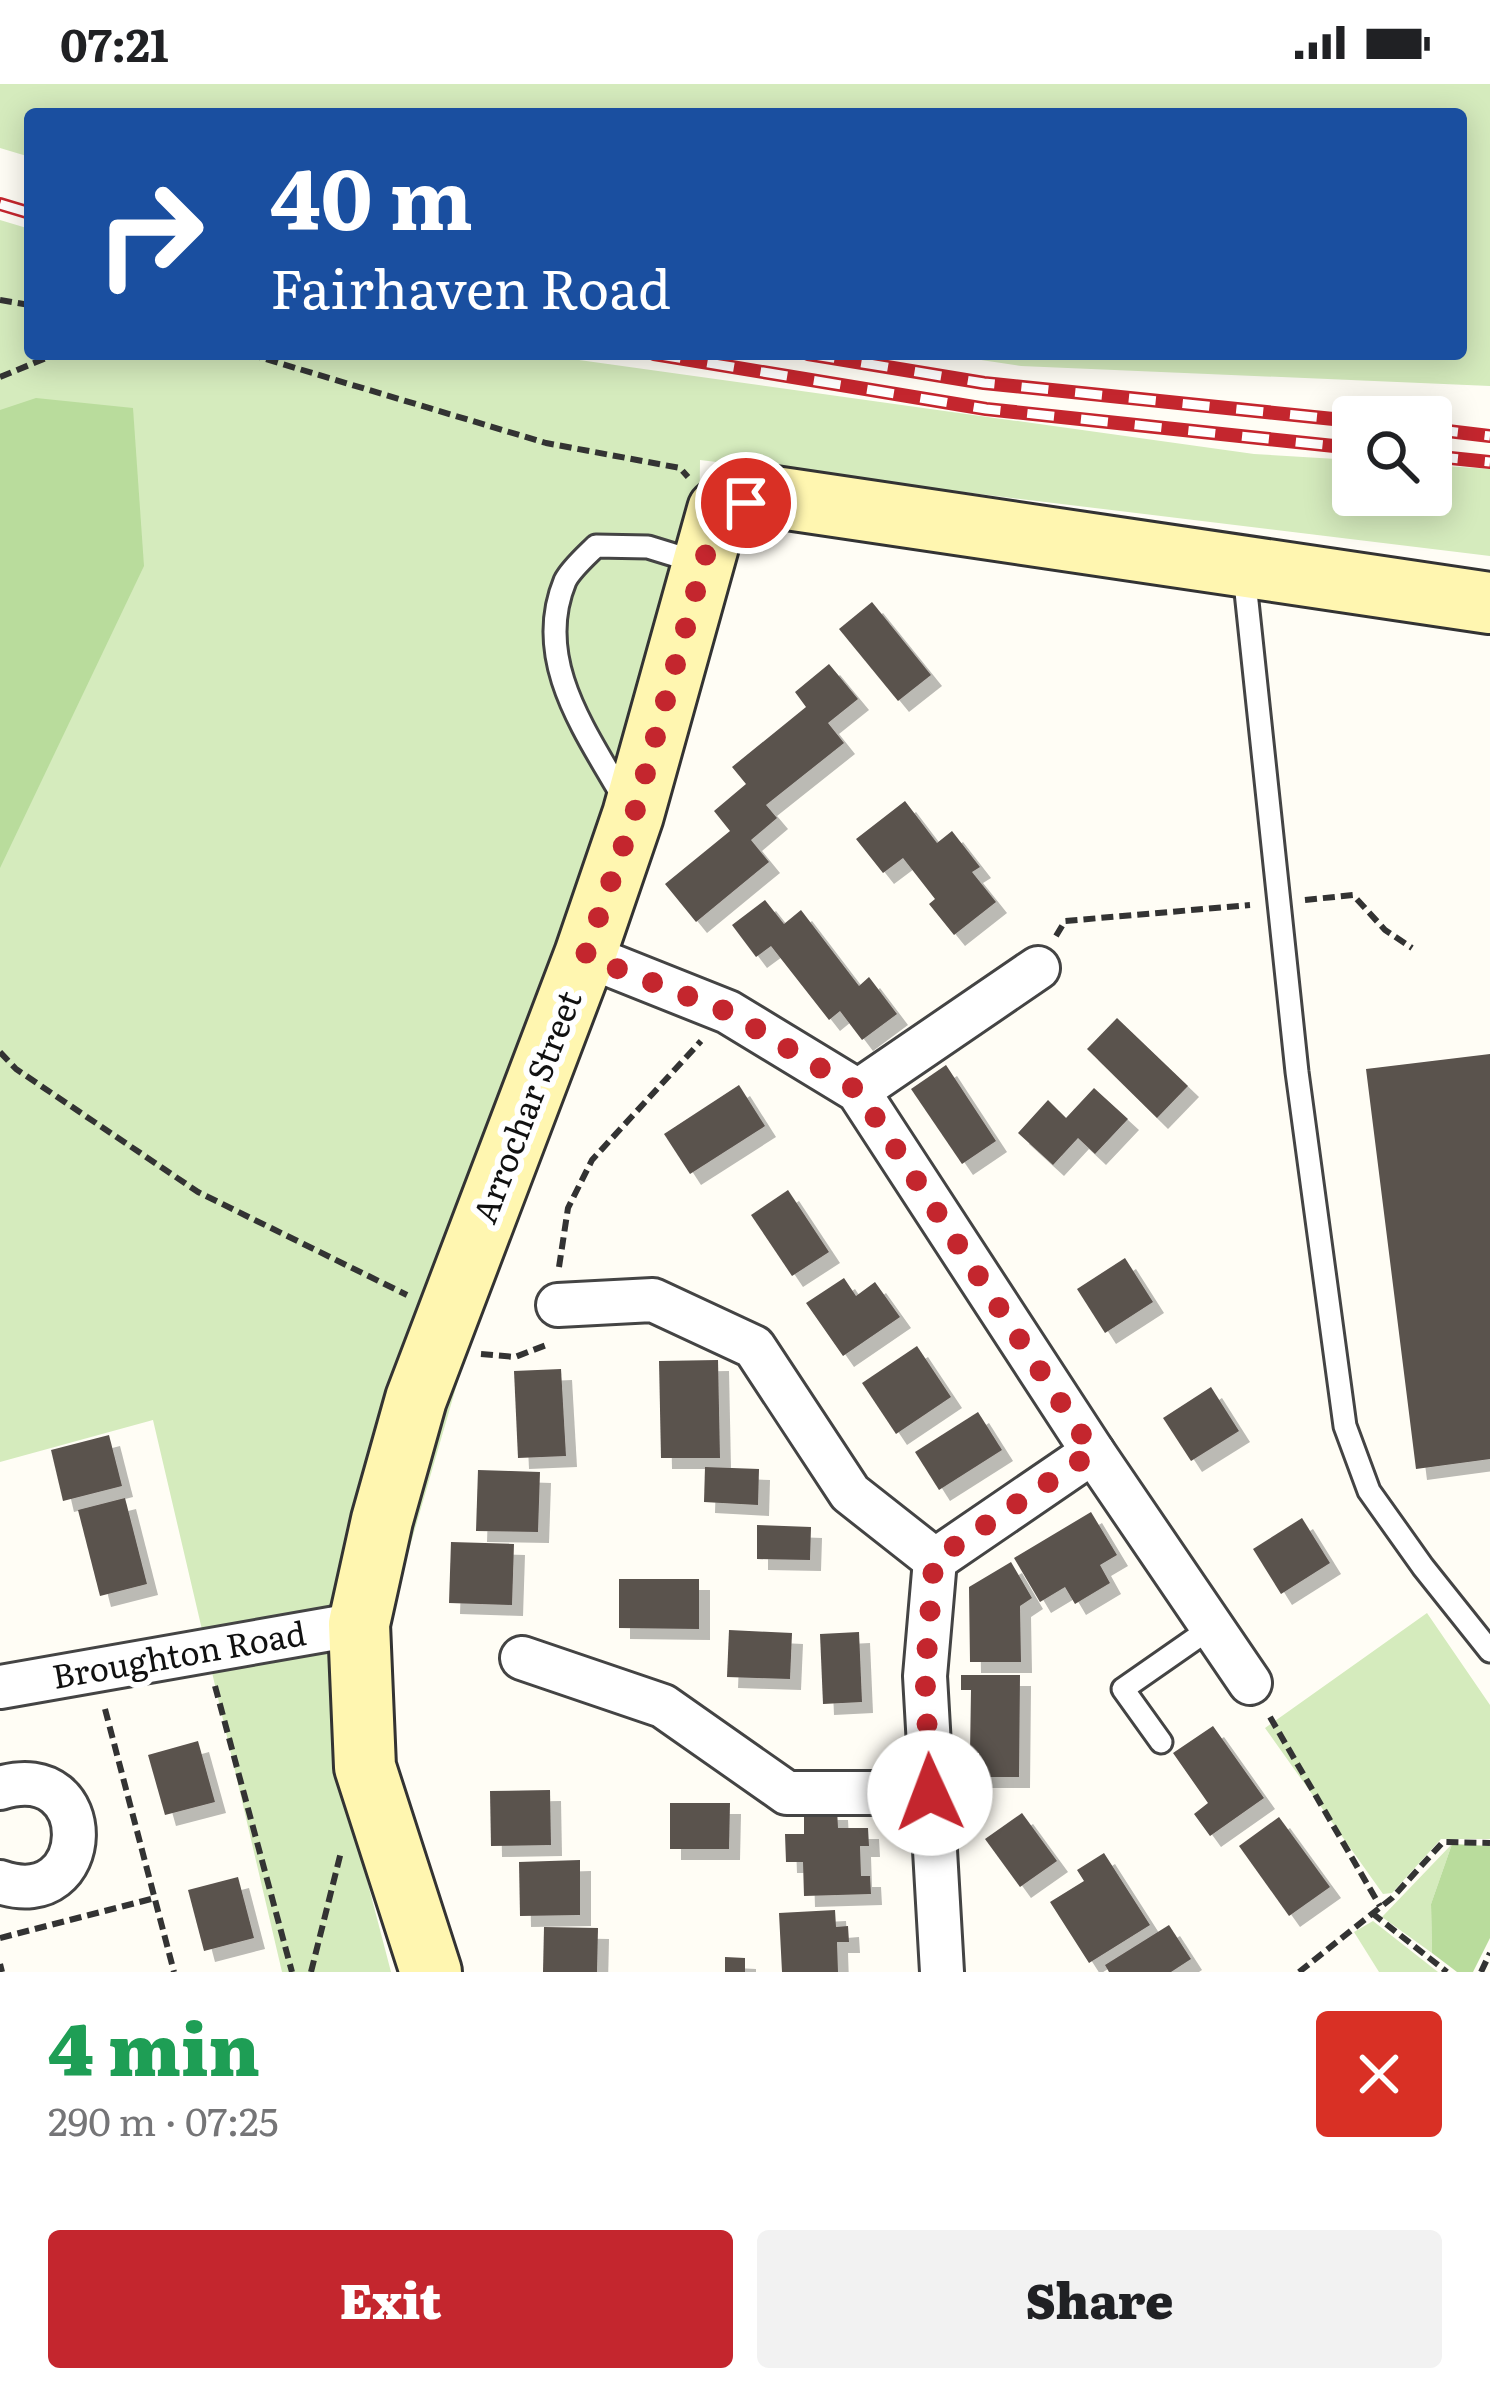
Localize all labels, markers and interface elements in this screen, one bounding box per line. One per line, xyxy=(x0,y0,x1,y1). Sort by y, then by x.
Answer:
text: 07:21 xyxy=(60,9,169,76)
text: 40 m xyxy=(270,131,473,256)
icon: right xyxy=(72,156,228,312)
text: Fairhaven Road xyxy=(270,245,671,326)
map controls xyxy=(1332,396,1452,516)
button: search xyxy=(1332,396,1452,516)
pin xyxy=(695,452,797,554)
icon: arrive xyxy=(713,470,779,536)
street label: Arrochar Street xyxy=(458,982,592,1230)
street label: Broughton Road xyxy=(48,1606,309,1699)
position arrow xyxy=(867,1730,993,1856)
text: 4 min xyxy=(48,1991,260,2098)
button: close xyxy=(1316,2011,1442,2137)
text: 290 m · 07:25 xyxy=(48,2090,279,2148)
button: Exit xyxy=(48,2230,733,2368)
button: Share xyxy=(757,2230,1442,2368)

